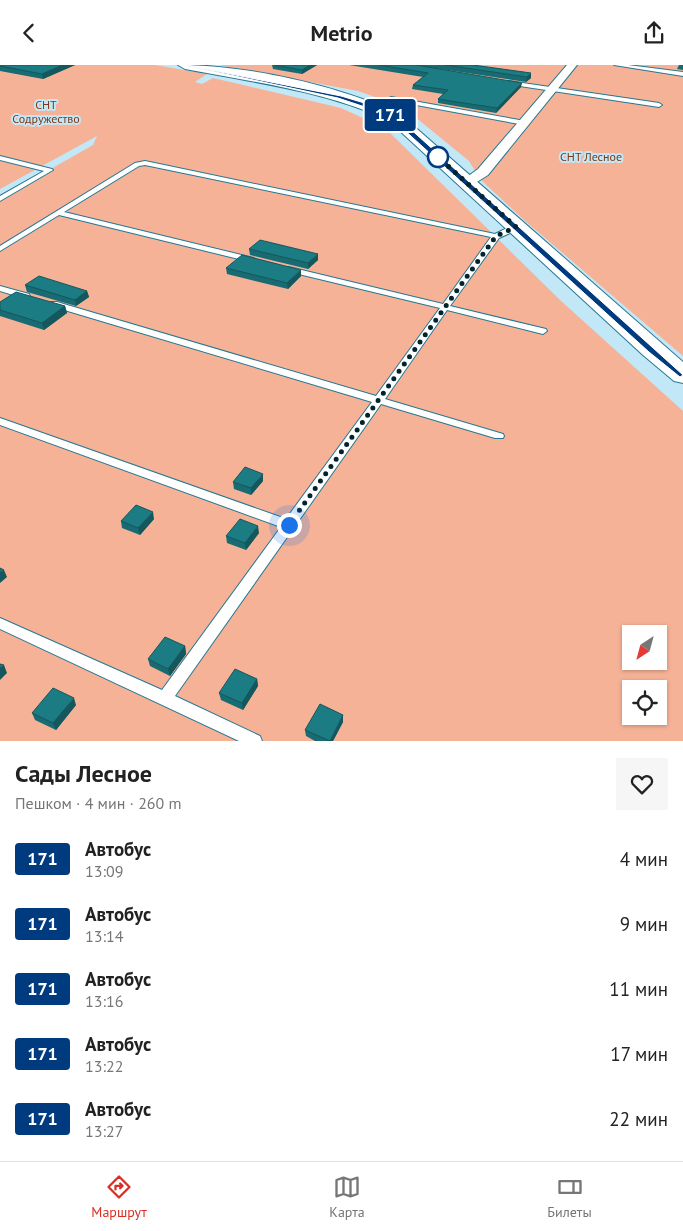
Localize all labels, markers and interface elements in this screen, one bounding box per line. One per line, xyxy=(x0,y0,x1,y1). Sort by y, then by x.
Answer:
icon: back xyxy=(15,19,43,47)
text: Metrio xyxy=(311,19,372,47)
icon: share xyxy=(640,19,668,47)
park label: СНТ Содружество xyxy=(12,97,80,126)
line badge: 171 xyxy=(361,99,419,131)
text: 171 xyxy=(375,103,405,126)
unlabelled marker xyxy=(427,146,449,168)
park label: СНТ Лесное xyxy=(560,149,622,164)
your location xyxy=(277,513,302,538)
north arrow xyxy=(622,625,668,670)
map controls xyxy=(622,625,667,725)
button: locate xyxy=(622,680,667,725)
text: Сады Лесное xyxy=(15,758,152,789)
button: heart xyxy=(616,758,668,810)
text: Пешком · 4 мин · 260 m xyxy=(15,793,182,813)
text: Автобус xyxy=(85,837,151,861)
text: 171 xyxy=(27,847,58,870)
text: 4 мин xyxy=(620,847,668,871)
text: 13:09 xyxy=(85,861,123,881)
text: Автобус xyxy=(85,902,151,926)
text: 171 xyxy=(27,912,58,935)
text: 9 мин xyxy=(620,912,668,936)
text: 13:14 xyxy=(85,926,123,946)
text: Автобус xyxy=(85,967,151,991)
text: 171 xyxy=(27,977,58,1000)
text: 11 мин xyxy=(609,977,668,1001)
text: 13:16 xyxy=(85,991,123,1011)
text: Автобус xyxy=(85,1032,151,1056)
text: 171 xyxy=(27,1042,58,1065)
text: 17 мин xyxy=(610,1042,668,1066)
text: 13:22 xyxy=(85,1056,123,1076)
text: Автобус xyxy=(85,1097,151,1121)
text: 171 xyxy=(27,1107,58,1130)
text: 22 мин xyxy=(609,1107,668,1131)
text: 13:27 xyxy=(85,1121,123,1141)
tab: Маршрут xyxy=(91,1173,147,1221)
tab: Карта xyxy=(329,1173,365,1221)
tab: Билеты xyxy=(547,1173,592,1221)

